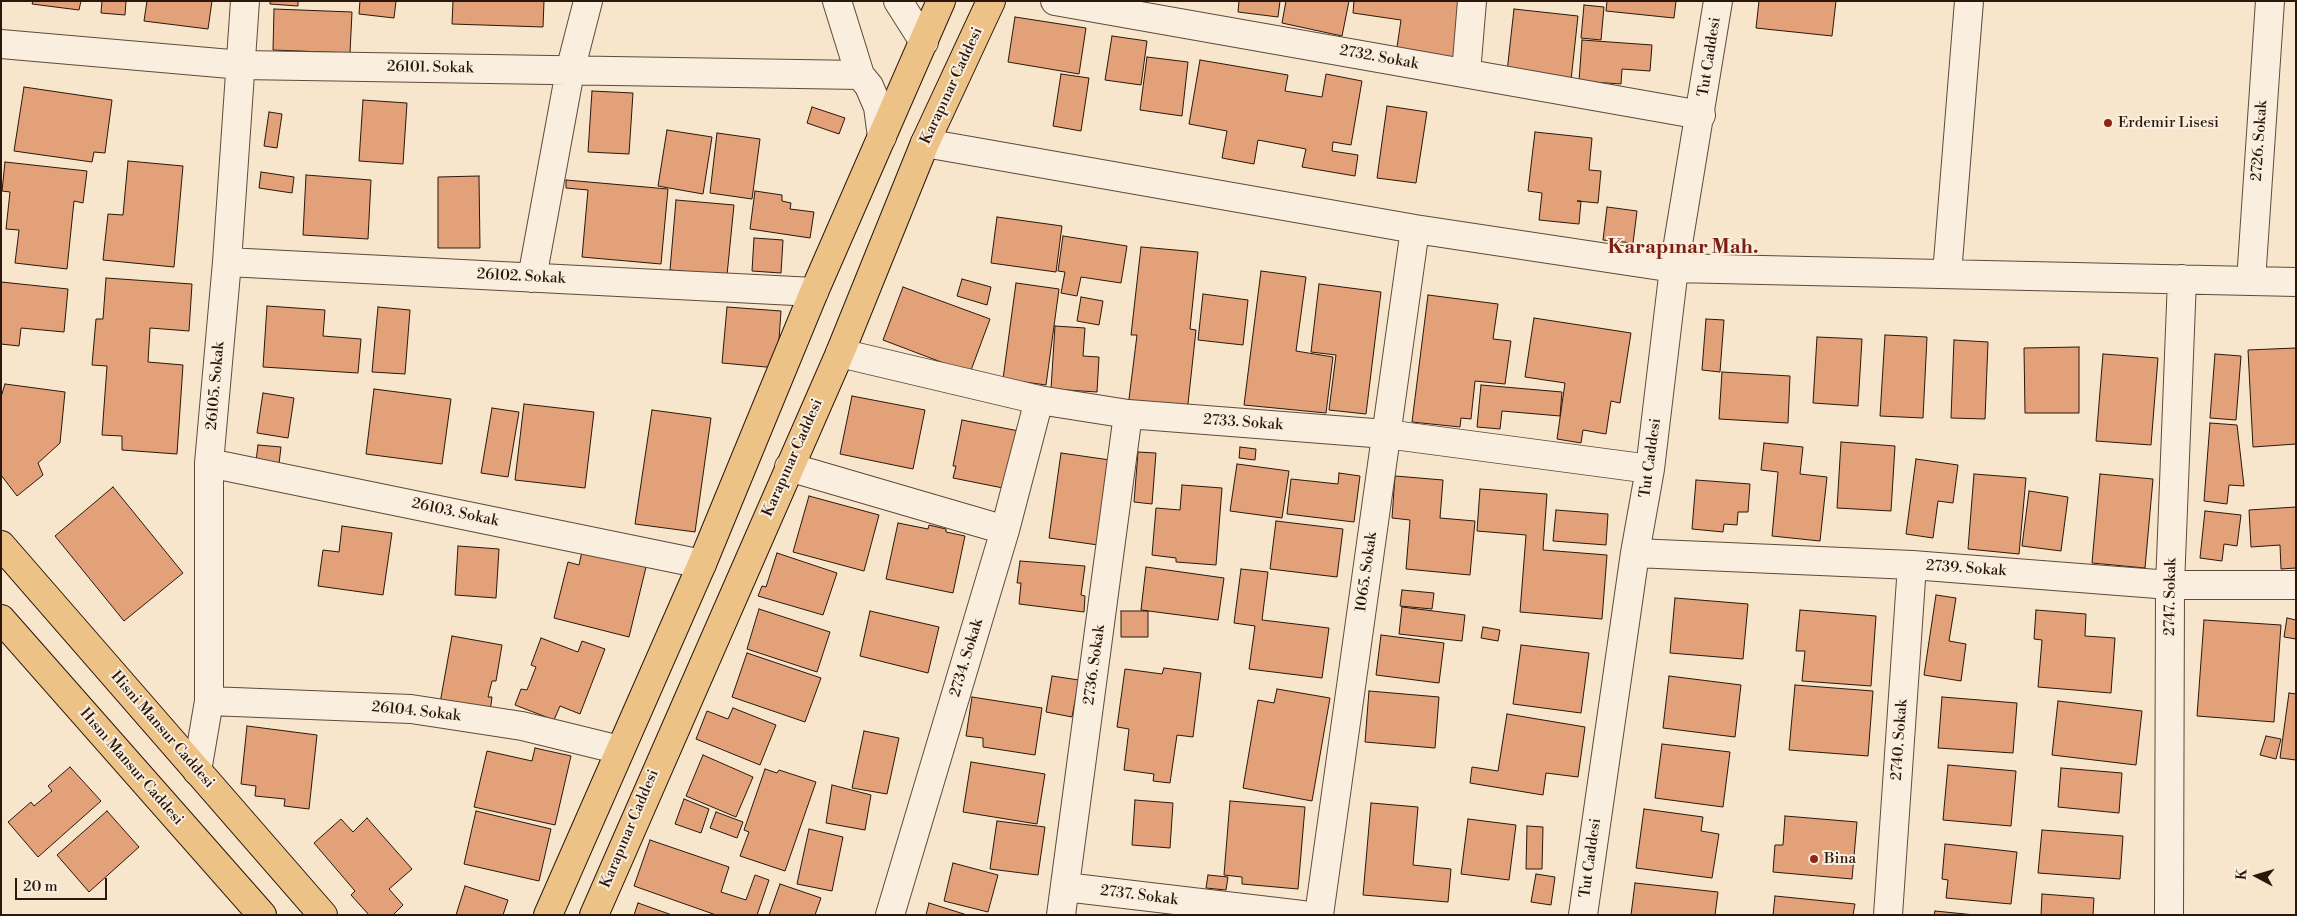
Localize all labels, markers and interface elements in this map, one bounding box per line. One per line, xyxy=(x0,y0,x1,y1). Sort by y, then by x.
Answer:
street label: Tut Caddesi xyxy=(1695,16,1725,98)
street label: Karapınar Caddesi xyxy=(917,25,987,147)
street label: 2732. Sokak xyxy=(1338,42,1420,74)
street label: 26101. Sokak xyxy=(387,58,473,78)
street label: 2726. Sokak xyxy=(2248,100,2272,182)
place label: Erdemir Lisesi xyxy=(2118,114,2219,132)
marker: Erdemir Lisesi xyxy=(2102,117,2114,129)
district label: Karapınar Mah. xyxy=(1608,236,1758,260)
street label: 26102. Sokak xyxy=(476,266,566,288)
street label: 26105. Sokak xyxy=(203,341,229,431)
street label: Karapınar Caddesi xyxy=(759,396,827,520)
street label: 2733. Sokak xyxy=(1203,411,1283,435)
street label: Tut Caddesi xyxy=(1637,417,1665,499)
street label: 26103. Sokak xyxy=(410,495,500,531)
street label: 1065. Sokak xyxy=(1352,531,1382,613)
street label: 2739. Sokak xyxy=(1925,557,2007,581)
street label: 2747. Sokak xyxy=(2161,558,2181,636)
street label: 2734. Sokak xyxy=(947,617,987,699)
street label: 2736. Sokak xyxy=(1080,624,1110,706)
street label: Hisni Mansur Caddesi xyxy=(106,668,218,792)
street label: 26104. Sokak xyxy=(371,698,461,726)
street label: 2740. Sokak xyxy=(1888,699,1912,781)
street label: Hısnı Mansur Caddesi xyxy=(75,705,187,829)
street label: Karapınar Caddesi xyxy=(597,767,663,891)
street label: Tut Caddesi xyxy=(1577,817,1605,899)
place label: Bina xyxy=(1824,850,1856,868)
north arrow xyxy=(2232,851,2282,901)
marker: Bina xyxy=(1808,853,1820,865)
scale bar xyxy=(18,868,110,900)
text: K xyxy=(2233,868,2252,881)
text: 20 m xyxy=(23,877,58,896)
street label: 2737. Sokak xyxy=(1099,882,1179,910)

